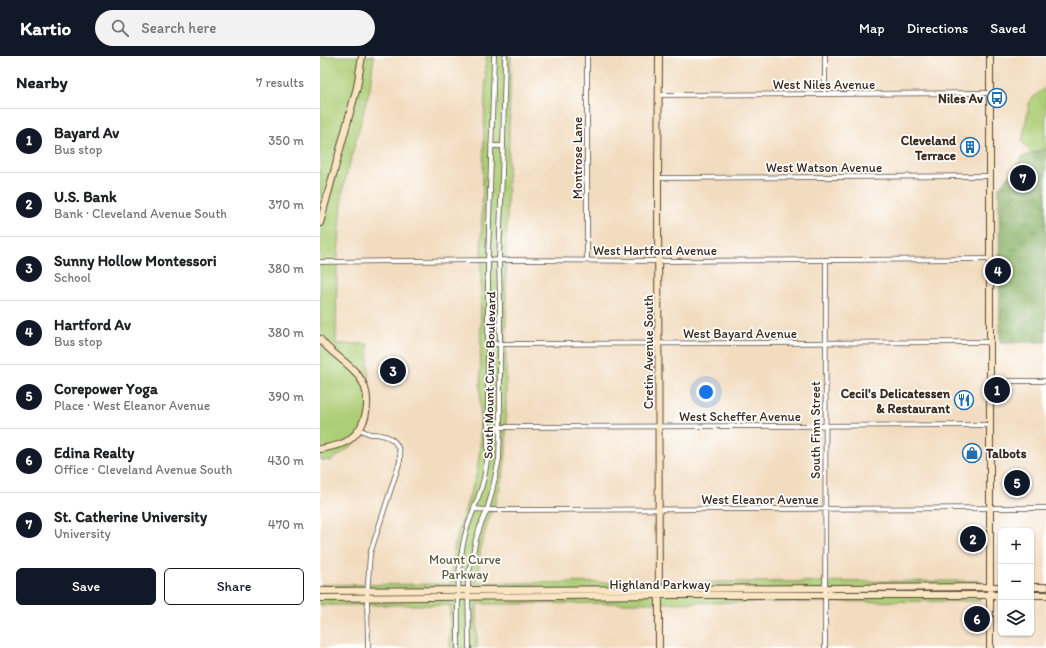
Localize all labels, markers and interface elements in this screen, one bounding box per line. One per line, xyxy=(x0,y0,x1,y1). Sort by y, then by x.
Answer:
search box xyxy=(95,10,375,46)
text: Kartio xyxy=(20,17,71,40)
icon: search xyxy=(109,17,131,39)
text: Search here xyxy=(141,19,216,37)
text: Map xyxy=(859,20,885,37)
text: Directions xyxy=(907,20,968,37)
text: Saved xyxy=(990,20,1026,37)
text: Nearby xyxy=(16,72,68,92)
text: 7 results xyxy=(256,75,304,90)
street label: West Niles Avenue xyxy=(773,77,875,92)
bus stop icon: Niles Av xyxy=(986,87,1008,109)
place label: Niles Av xyxy=(938,91,984,106)
street label: Montrose Lane xyxy=(570,117,585,199)
text: Bayard Av xyxy=(54,124,119,142)
text: 1 xyxy=(26,133,32,148)
text: 350 m xyxy=(268,133,304,148)
place label: Cleveland Terrace xyxy=(901,133,957,163)
building icon: Cleveland Terrace xyxy=(959,136,981,158)
text: Bus stop xyxy=(54,142,102,157)
street label: West Watson Avenue xyxy=(766,160,882,175)
pin: 7 xyxy=(1010,163,1036,193)
text: U.S. Bank xyxy=(54,188,117,206)
text: 2 xyxy=(26,197,32,212)
text: 370 m xyxy=(269,197,304,212)
text: Bank · Cleveland Avenue South xyxy=(54,206,227,221)
street label: West Hartford Avenue xyxy=(593,243,717,258)
text: Sunny Hollow Montessori xyxy=(54,252,217,270)
pin: 4 xyxy=(985,256,1011,286)
text: 3 xyxy=(25,261,33,276)
text: 380 m xyxy=(268,261,304,276)
text: School xyxy=(54,270,91,285)
street label: South Mount Curve Boulevard xyxy=(481,291,498,459)
street label: Cretin Avenue South xyxy=(641,294,656,409)
text: Hartford Av xyxy=(54,316,131,334)
text: 4 xyxy=(25,325,33,340)
text: 380 m xyxy=(268,325,304,340)
street label: West Bayard Avenue xyxy=(683,326,797,341)
text: Bus stop xyxy=(54,334,102,349)
pin: 3 xyxy=(380,356,406,386)
pin: 1 xyxy=(984,375,1010,405)
text: Corepower Yoga xyxy=(54,380,158,398)
street label: South Finn Street xyxy=(808,381,823,479)
your location xyxy=(696,382,716,402)
place label: Cecil's Delicatessen & Restaurant xyxy=(841,386,951,416)
text: 5 xyxy=(26,389,32,404)
text: 390 m xyxy=(268,389,304,404)
restaurant icon: Cecil's Delicatessen & Restaurant xyxy=(953,389,975,411)
text: Place · West Eleanor Avenue xyxy=(54,398,210,413)
street label: West Scheffer Avenue xyxy=(679,409,801,424)
shop icon: Talbots xyxy=(961,442,983,464)
text: Edina Realty xyxy=(54,444,134,462)
place label: Talbots xyxy=(985,446,1027,461)
text: 6 xyxy=(26,453,32,468)
text: 430 m xyxy=(267,453,304,468)
text: Office · Cleveland Avenue South xyxy=(54,462,232,477)
pin: 5 xyxy=(1004,468,1030,498)
street label: West Eleanor Avenue xyxy=(701,492,819,507)
text: St. Catherine University xyxy=(54,508,207,526)
text: 7 xyxy=(26,517,32,532)
text: 470 m xyxy=(268,517,304,532)
pin: 2 xyxy=(960,524,986,554)
text: University xyxy=(54,526,111,541)
map controls xyxy=(998,528,1034,636)
button: + xyxy=(998,528,1034,564)
park label: Mount Curve Parkway xyxy=(429,552,501,582)
button: − xyxy=(998,564,1034,600)
button: Save xyxy=(16,568,156,605)
button: Share xyxy=(164,568,304,605)
street label: Highland Parkway xyxy=(610,577,710,592)
button: layers xyxy=(998,600,1034,636)
pin: 6 xyxy=(964,604,990,634)

